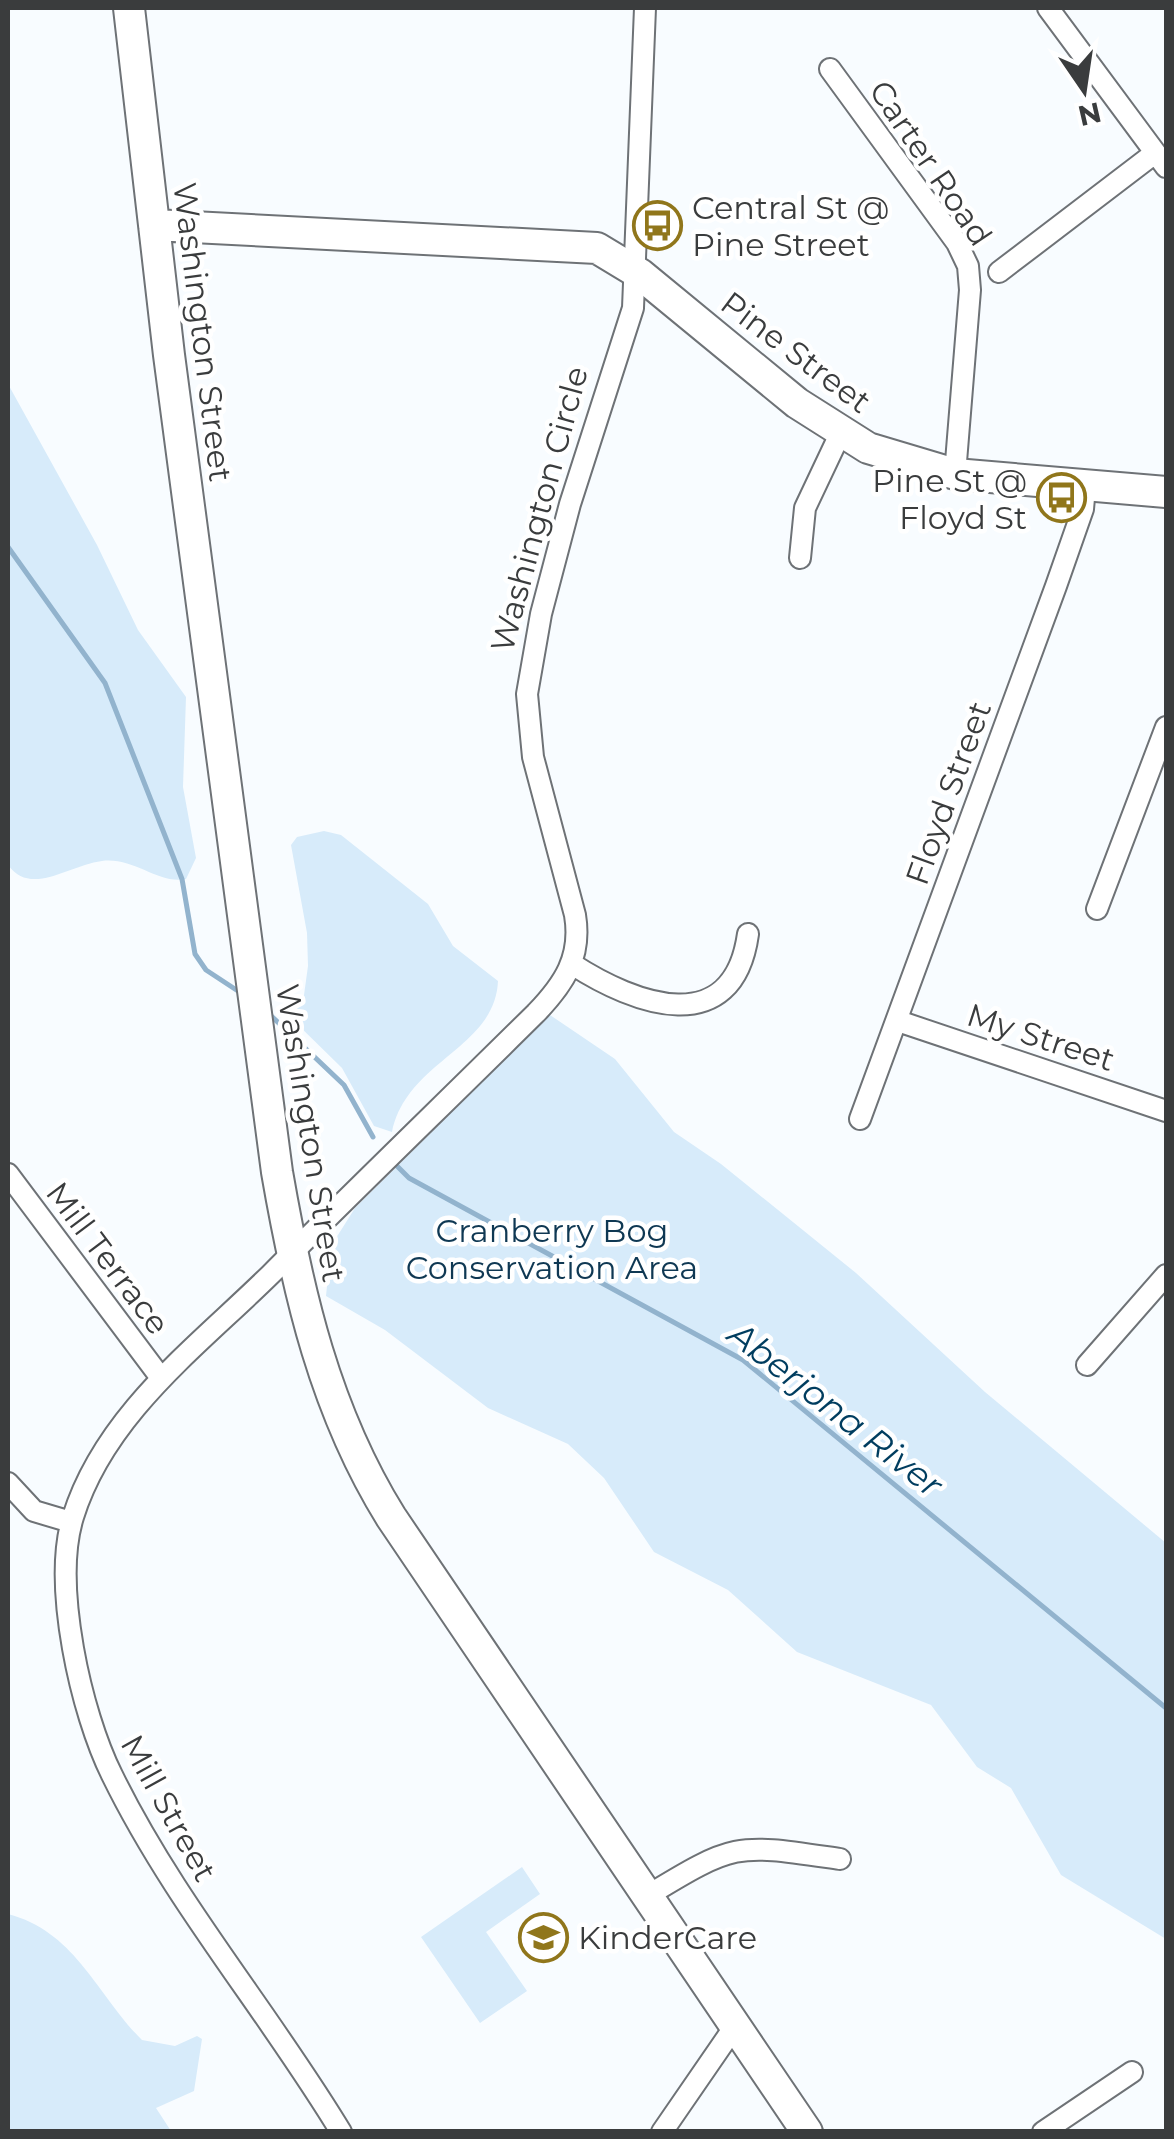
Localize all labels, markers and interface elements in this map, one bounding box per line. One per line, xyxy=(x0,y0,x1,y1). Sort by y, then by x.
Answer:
north arrow xyxy=(1034,40,1134,140)
street label: Carter Road xyxy=(861,73,1001,253)
text: N xyxy=(1075,95,1104,133)
street label: Washington Street xyxy=(165,180,241,484)
place label: Central St @ Pine Street xyxy=(692,188,889,264)
bus stop icon: Central St @ Pine Street xyxy=(631,199,683,251)
street label: Pine Street xyxy=(713,283,879,421)
street label: Washington Circle xyxy=(482,362,596,656)
place label: Pine St @ Floyd St xyxy=(872,461,1027,537)
bus stop icon: Pine St @ Floyd St xyxy=(1036,472,1088,524)
street label: Floyd Street xyxy=(897,696,999,890)
street label: Washington Street xyxy=(268,981,354,1285)
street label: My Street xyxy=(962,995,1120,1079)
street label: Mill Terrace xyxy=(38,1174,178,1342)
park label: Cranberry Bog Conservation Area xyxy=(406,1211,698,1287)
water label: Aberjona River xyxy=(719,1311,953,1507)
street label: Mill Street xyxy=(113,1728,225,1888)
school or university icon: KinderCare xyxy=(517,1911,569,1963)
place label: KinderCare xyxy=(578,1918,757,1957)

